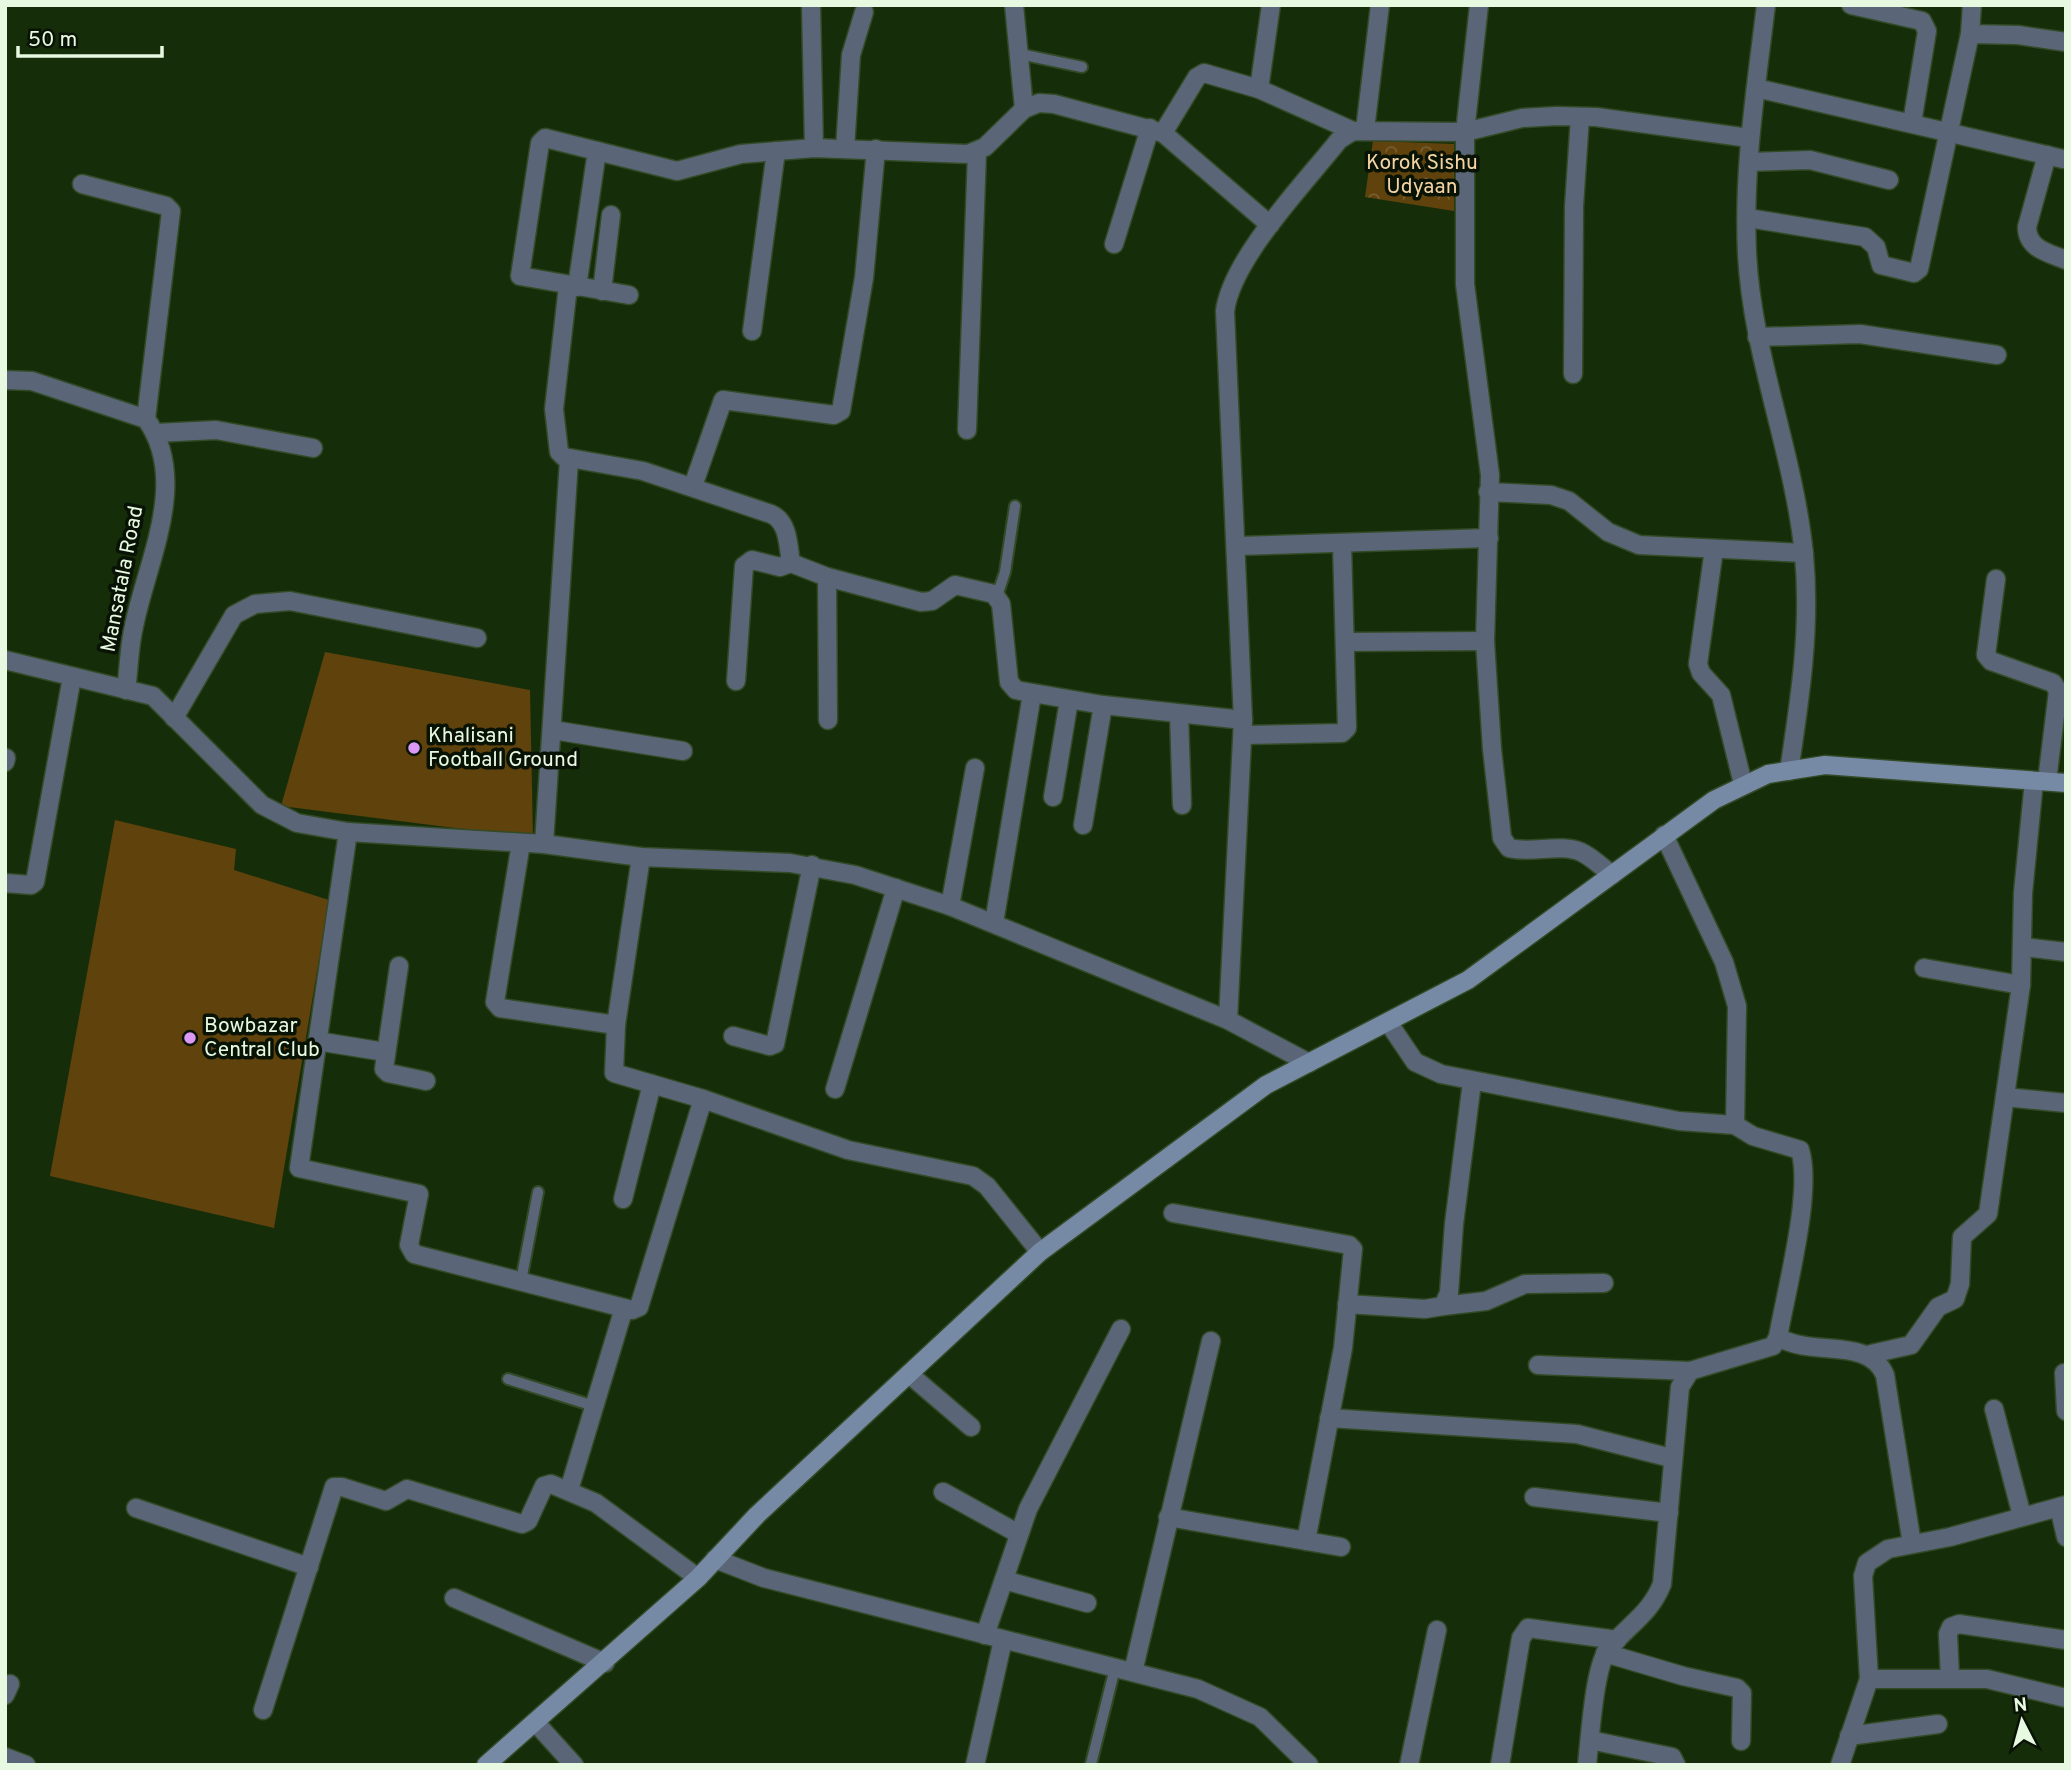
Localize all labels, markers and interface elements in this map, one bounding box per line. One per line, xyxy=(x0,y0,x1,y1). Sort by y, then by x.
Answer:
scale bar xyxy=(18,14,161,58)
text: 50 m xyxy=(28,27,77,54)
park label: Korok Sishu Udyaan xyxy=(1366,150,1478,201)
street label: Mansatala Road xyxy=(96,503,150,655)
place label: Khalisani Football Ground xyxy=(428,723,578,774)
marker: Khalisani Football Ground xyxy=(406,740,422,756)
place label: Bowbazar Central Club xyxy=(204,1013,320,1064)
marker: Bowbazar Central Club xyxy=(182,1030,198,1046)
north arrow xyxy=(1987,1686,2057,1756)
text: N xyxy=(2012,1693,2028,1719)

